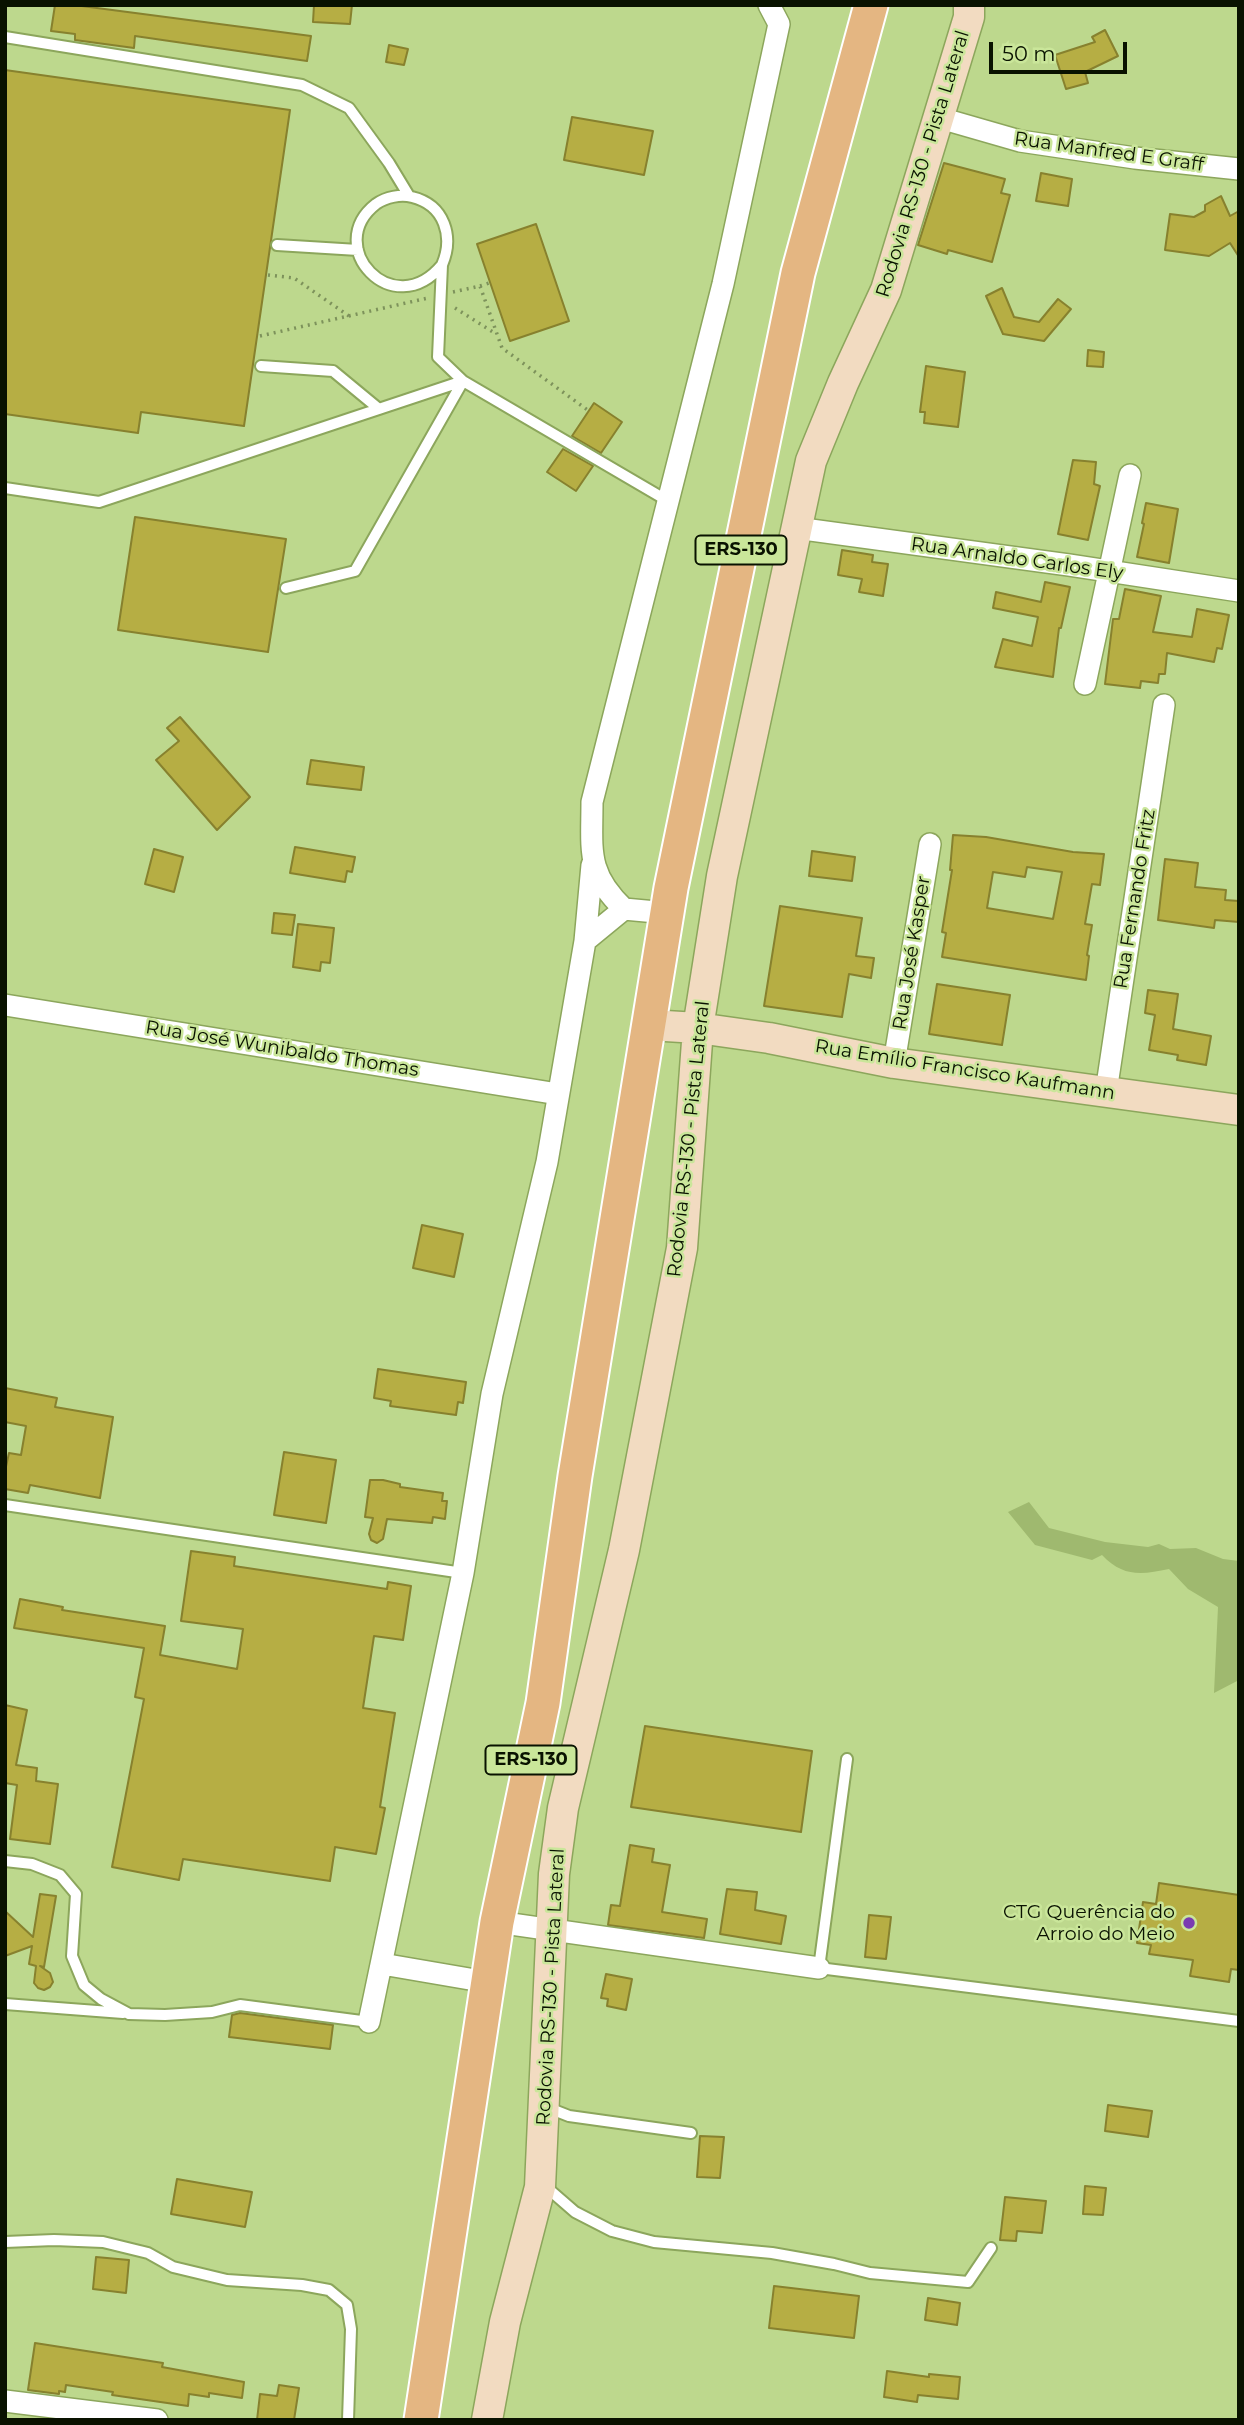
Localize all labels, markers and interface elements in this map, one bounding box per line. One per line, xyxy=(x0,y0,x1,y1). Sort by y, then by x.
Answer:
street label: Rodovia RS-130 - Pista Lateral xyxy=(871,28,975,300)
scale bar xyxy=(992,28,1130,72)
text: 50 m xyxy=(1002,41,1056,66)
street label: Rua Manfred E Graff xyxy=(1013,127,1205,177)
street label: Rua Arnaldo Carlos Ely xyxy=(909,533,1125,585)
road number: ERS-130 xyxy=(696,536,786,564)
street label: Rua Fernando Fritz xyxy=(1110,807,1160,991)
street label: Rua José Kasper xyxy=(889,874,935,1032)
street label: Rodovia RS-130 - Pista Lateral xyxy=(663,1000,715,1278)
street label: Rua José Wunibaldo Thomas xyxy=(144,1016,420,1082)
street label: Rua Emílio Francisco Kaufmann xyxy=(813,1035,1117,1105)
road number: ERS-130 xyxy=(486,1745,576,1774)
street label: Rodovia RS-130 - Pista Lateral xyxy=(532,1848,570,2126)
place label: CTG Querência do Arroio do Meio xyxy=(1003,1901,1175,1945)
marker: CTG Querência do Arroio do Meio xyxy=(1181,1915,1197,1931)

